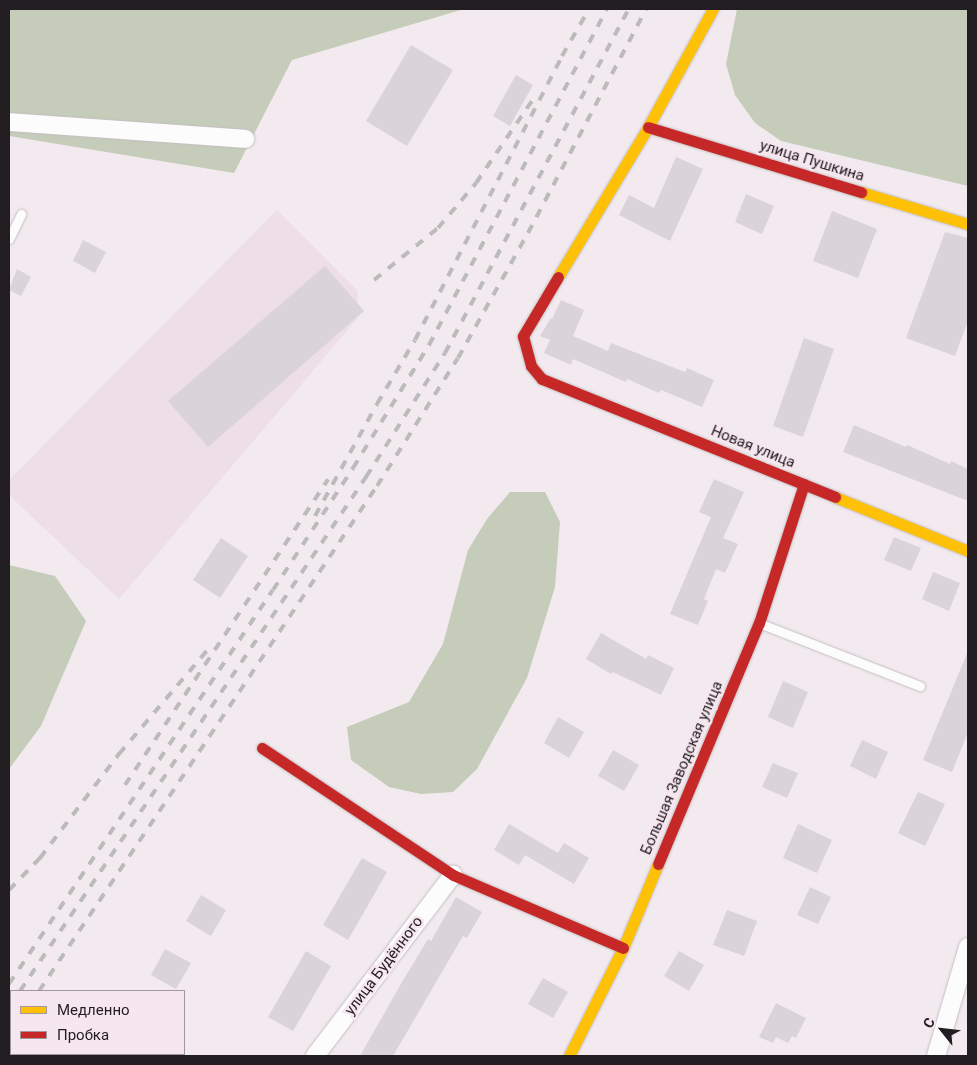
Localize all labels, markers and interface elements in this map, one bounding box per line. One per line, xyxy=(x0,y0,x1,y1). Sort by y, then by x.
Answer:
street label: улица Пушкина xyxy=(758,137,866,185)
street label: Новая улица xyxy=(708,422,798,472)
street label: Большая Заводская улица xyxy=(637,678,727,858)
street label: улица Будённого xyxy=(341,913,427,1019)
legend xyxy=(10,990,185,1055)
text: Медленно xyxy=(57,1001,130,1019)
north arrow xyxy=(917,1005,967,1055)
text: С xyxy=(920,1015,938,1031)
text: Пробка xyxy=(57,1026,109,1044)

